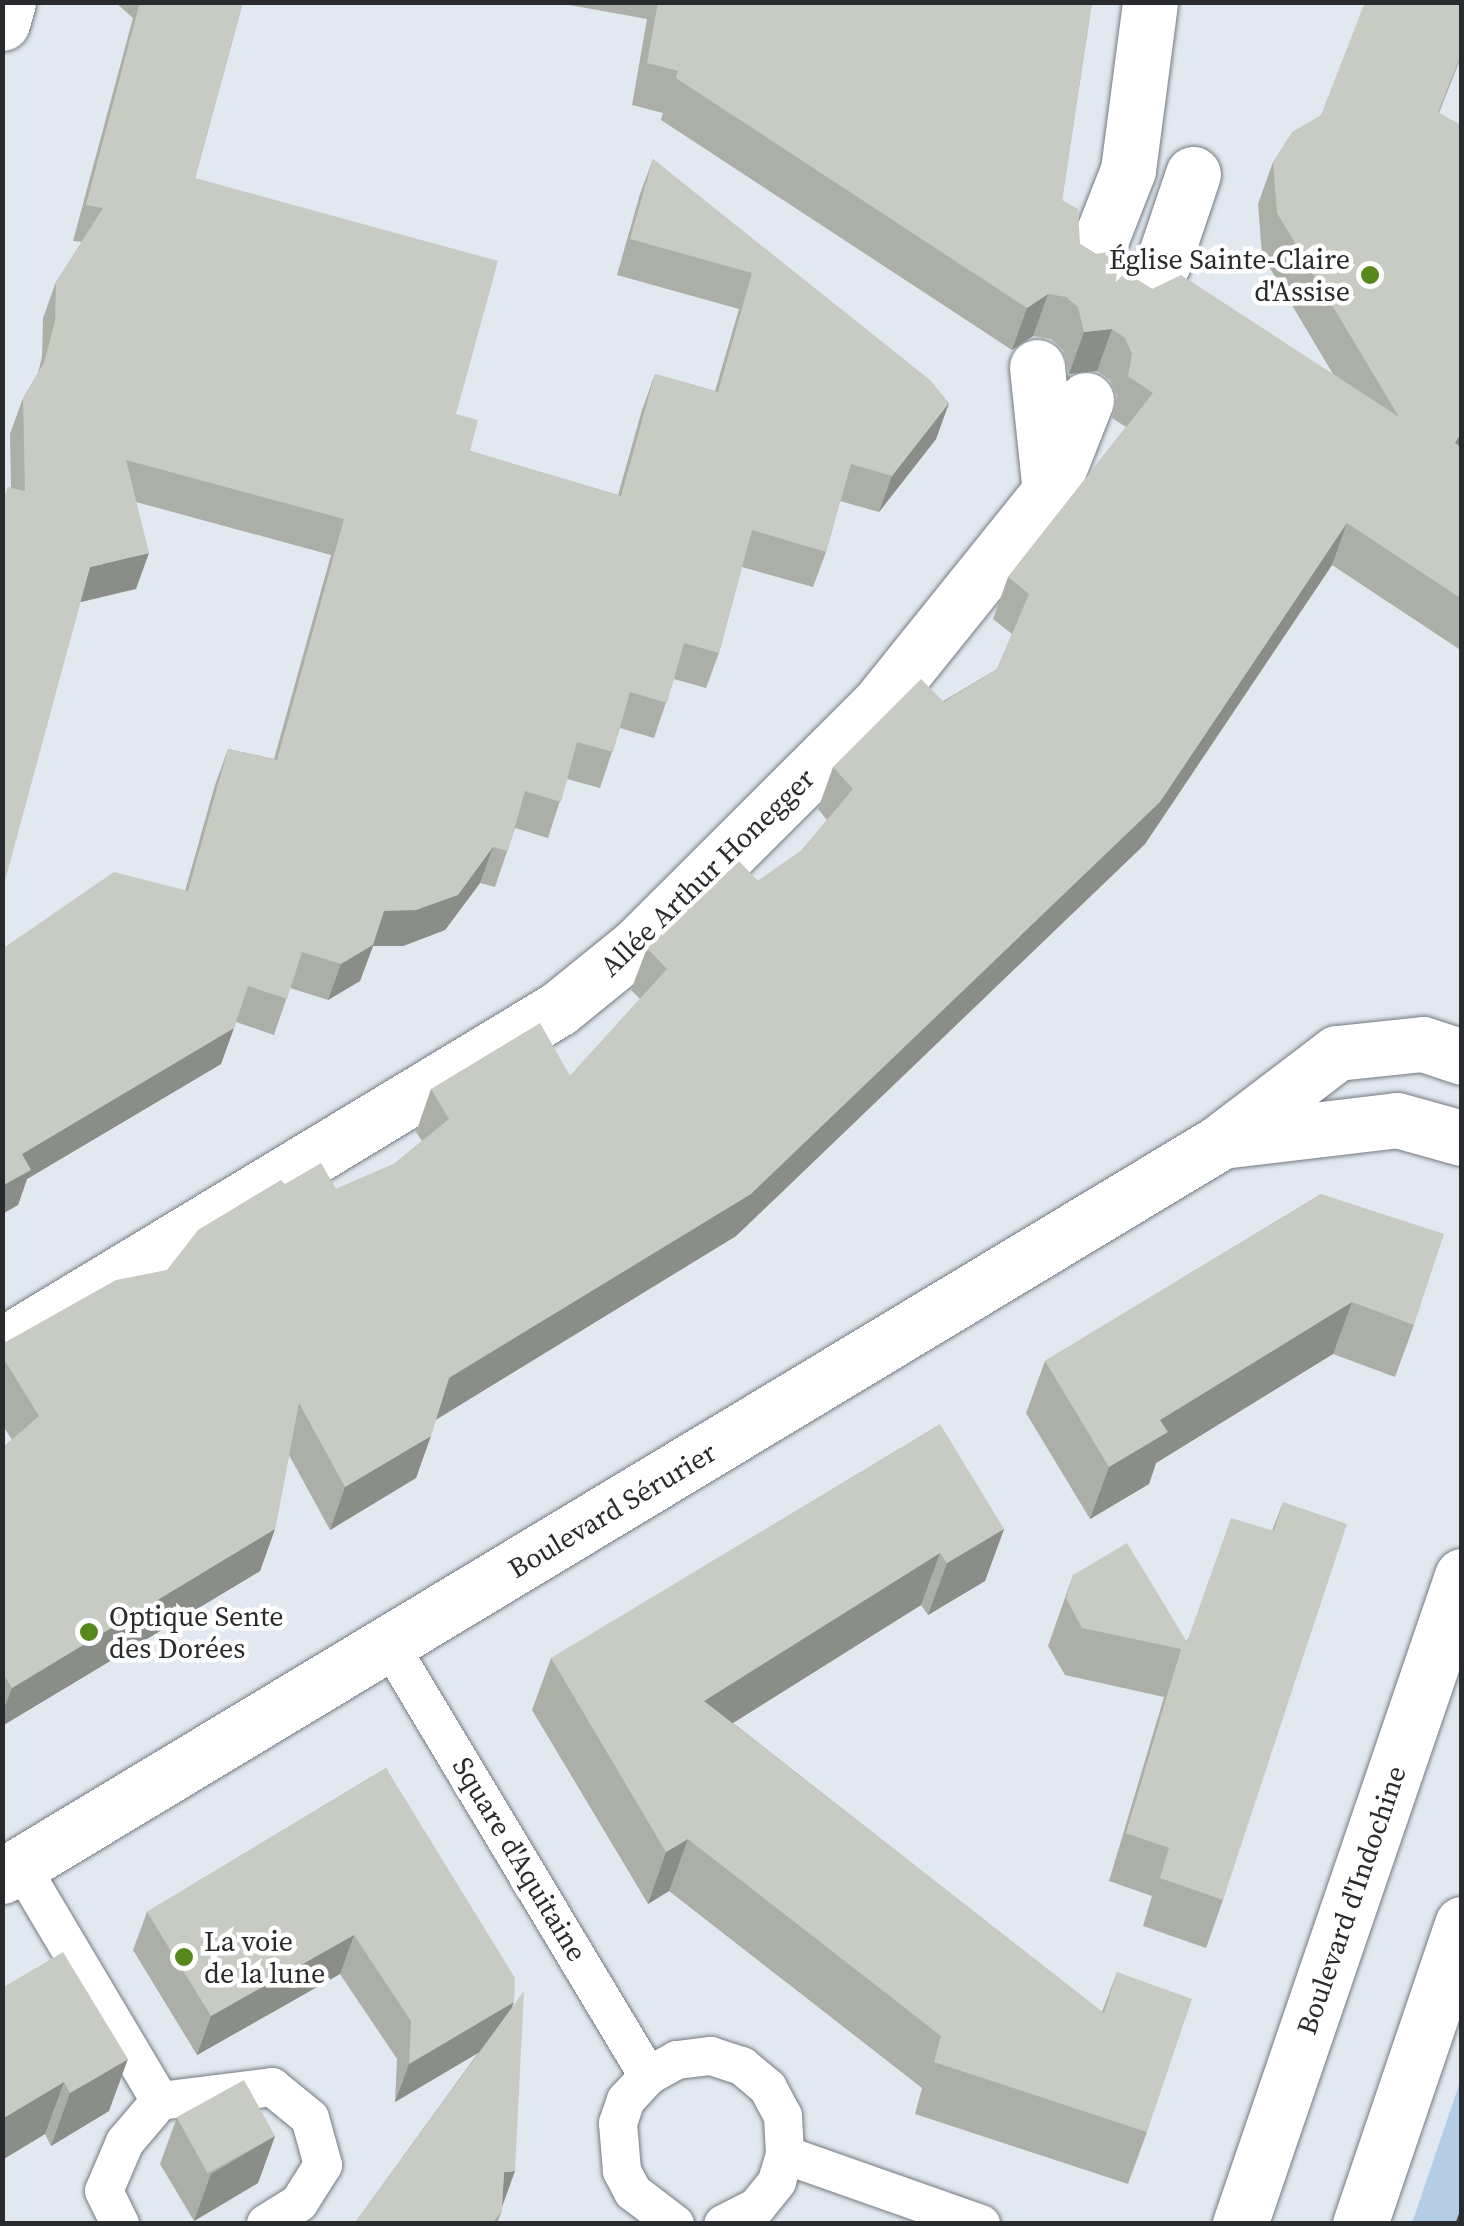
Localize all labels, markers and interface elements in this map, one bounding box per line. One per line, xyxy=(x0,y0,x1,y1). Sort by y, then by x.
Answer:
place label: Église Sainte-Claire d'Assise xyxy=(1109,242,1350,308)
marker: Église Sainte-Claire d'Assise xyxy=(1359,264,1381,286)
street label: Allée Arthur Honegger xyxy=(593,761,821,983)
street label: Boulevard Sérurier xyxy=(502,1435,722,1585)
place label: Optique Sente des Dorées xyxy=(109,1599,284,1665)
marker: Optique Sente des Dorées xyxy=(78,1621,100,1643)
street label: Square d'Aquitaine xyxy=(446,1751,594,1967)
street label: Boulevard d'Indochine xyxy=(1289,1761,1413,2039)
place label: La voie de la lune xyxy=(204,1924,325,1990)
marker: La voie de la lune xyxy=(173,1946,195,1968)

